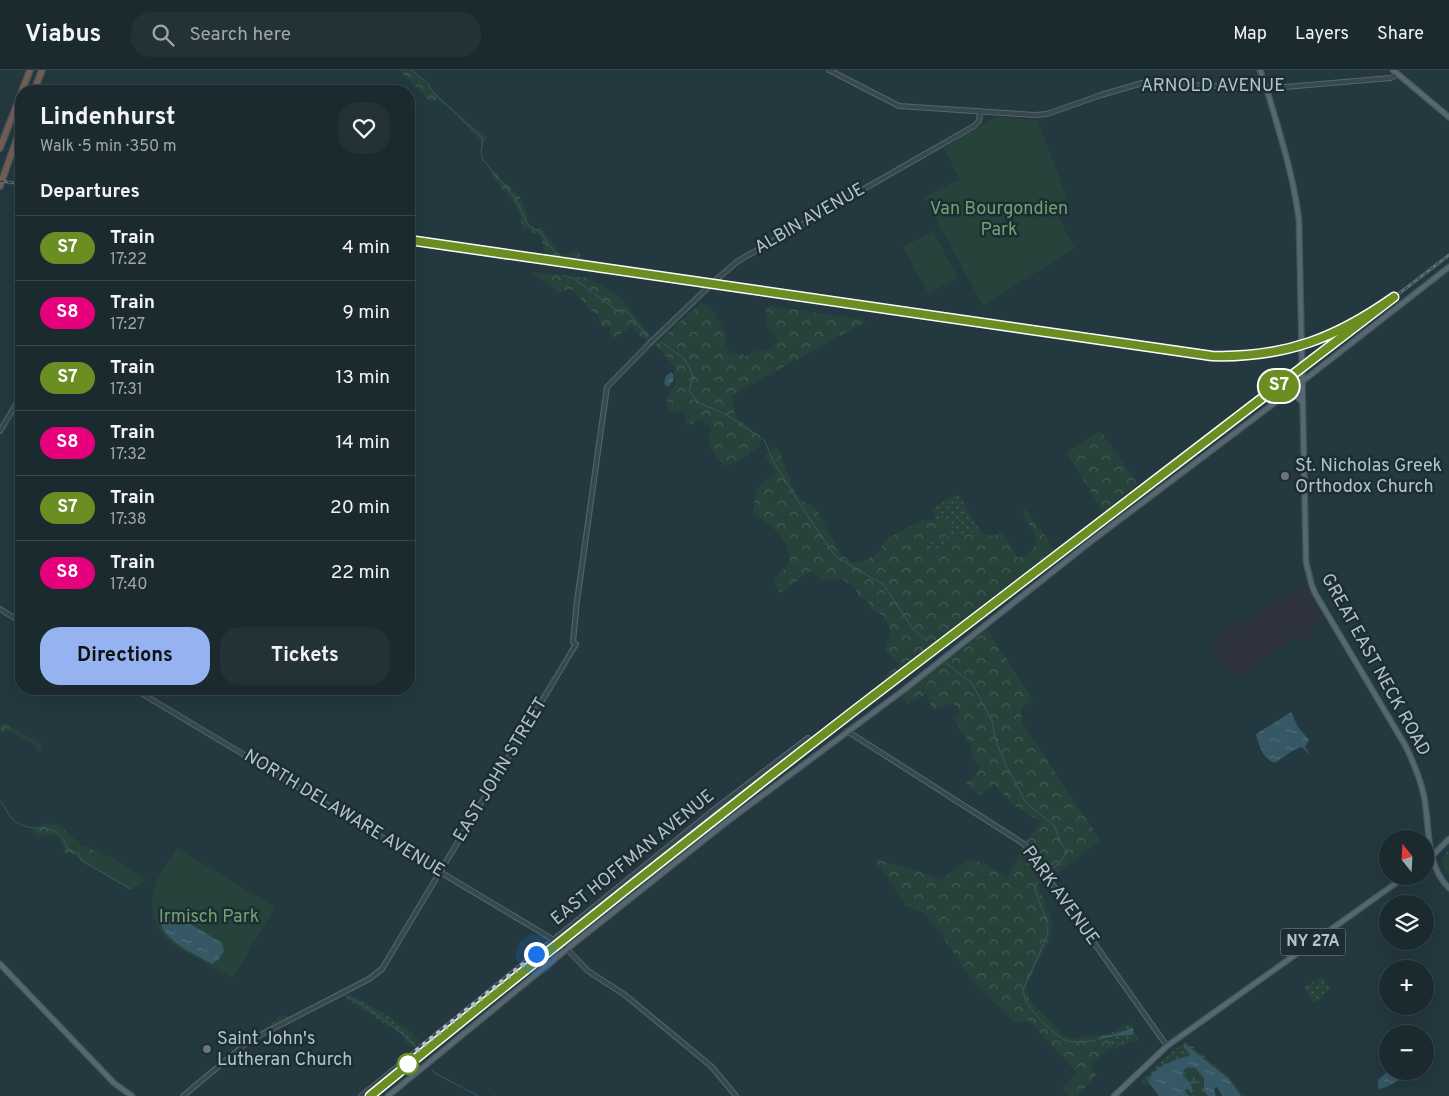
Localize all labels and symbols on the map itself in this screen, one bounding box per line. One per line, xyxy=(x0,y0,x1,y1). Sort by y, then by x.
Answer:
street label: ARNOLD AVENUE xyxy=(1141,75,1285,98)
street label: ALBIN AVENUE xyxy=(751,178,869,260)
park label: Van Bourgondien Park xyxy=(930,198,1068,242)
line badge: S7 xyxy=(1256,370,1302,402)
place label: St. Nicholas Greek Orthodox Church xyxy=(1295,455,1442,499)
marker: St. Nicholas Greek Orthodox Church xyxy=(1279,470,1291,482)
street label: GREAT EAST NECK ROAD xyxy=(1315,570,1435,760)
street label: EAST JOHN STREET xyxy=(449,694,553,846)
street label: NORTH DELAWARE AVENUE xyxy=(239,745,449,883)
street label: EAST HOFFMAN AVENUE xyxy=(547,785,719,931)
north arrow xyxy=(1379,830,1434,885)
street label: PARK AVENUE xyxy=(1016,842,1104,950)
park label: Irmisch Park xyxy=(159,906,259,929)
road number: NY 27A xyxy=(1280,929,1346,956)
your location xyxy=(524,942,549,967)
place label: Saint John's Lutheran Church xyxy=(217,1028,352,1072)
marker: Saint John's Lutheran Church xyxy=(201,1043,213,1055)
unlabelled marker xyxy=(397,1053,419,1075)

